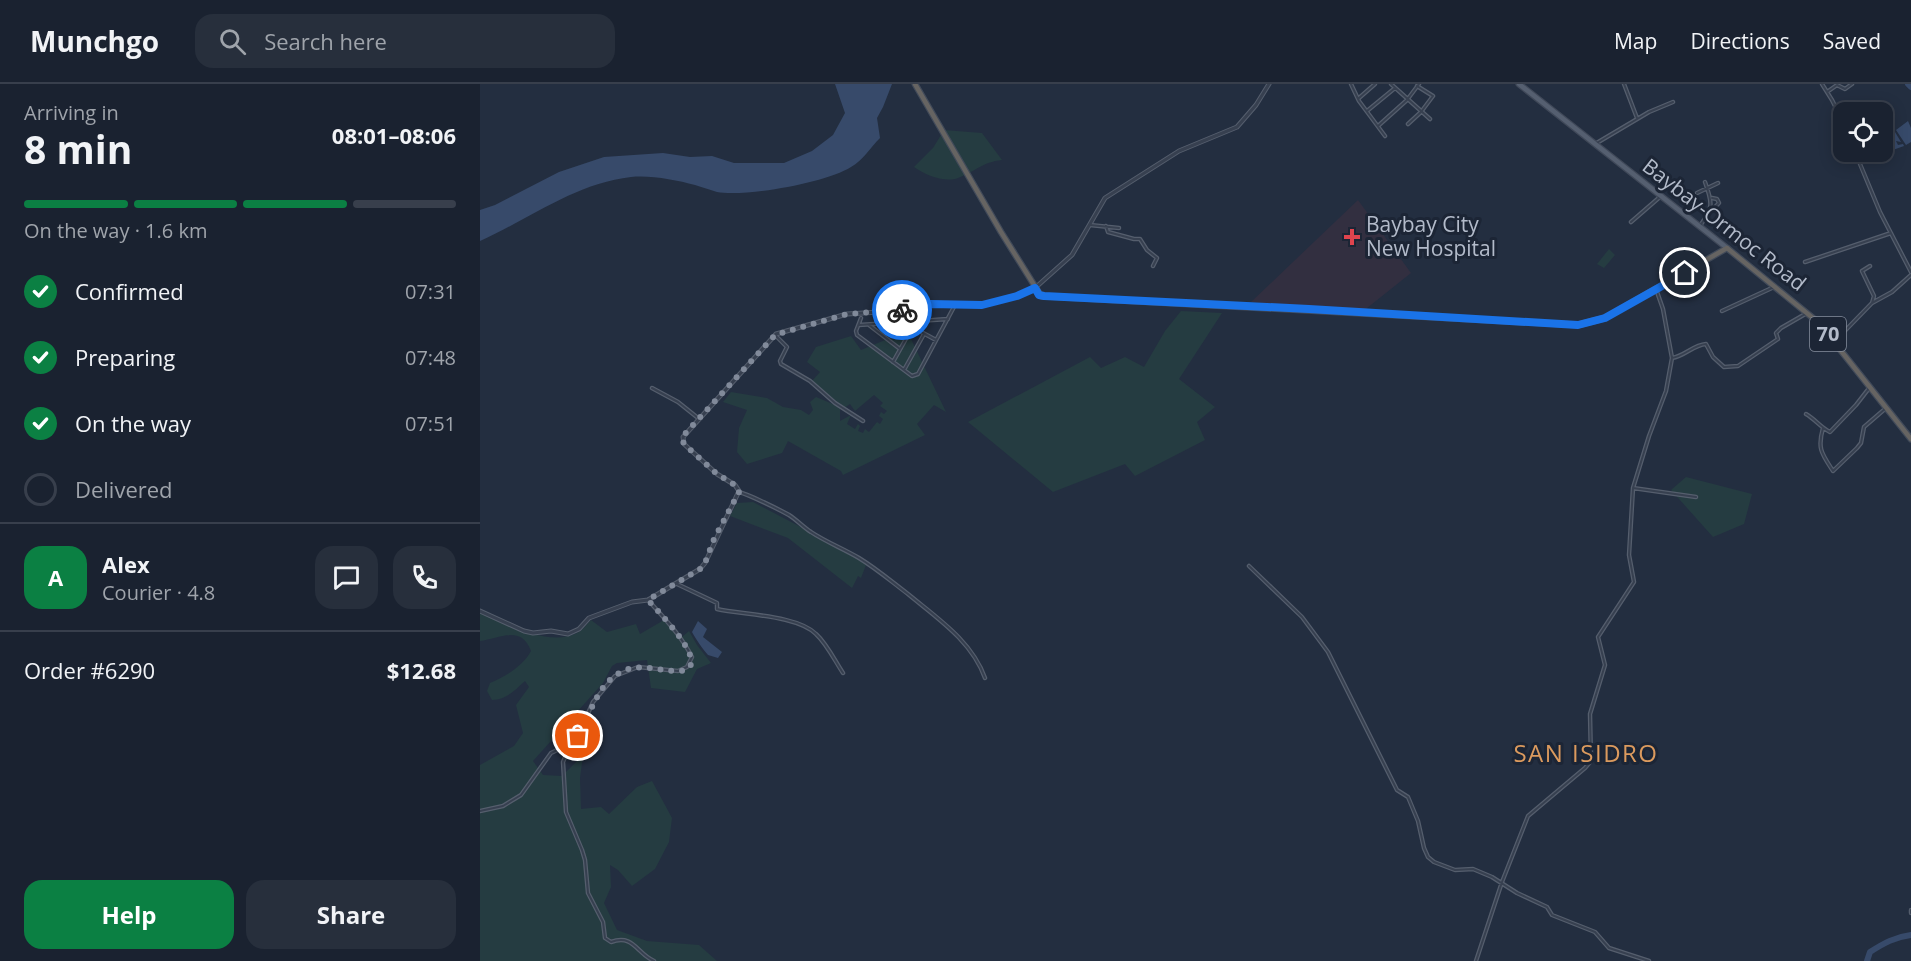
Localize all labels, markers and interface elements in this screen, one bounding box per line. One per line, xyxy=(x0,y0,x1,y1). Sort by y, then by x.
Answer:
search box xyxy=(195,14,615,68)
text: Munchgo xyxy=(30,22,159,60)
icon: search xyxy=(216,25,249,58)
text: Search here xyxy=(264,26,387,56)
text: Map xyxy=(1614,27,1657,55)
text: Directions xyxy=(1690,27,1790,55)
text: Saved xyxy=(1823,27,1881,55)
text: Arriving in xyxy=(24,99,119,126)
map controls xyxy=(1833,102,1893,162)
button: locate xyxy=(1833,102,1893,162)
text: 08:01–08:06 xyxy=(332,120,456,150)
text: 8 min xyxy=(24,122,132,175)
street label: Baybay-Ormoc Road xyxy=(1637,152,1812,297)
place label: Baybay City New Hospital xyxy=(1366,210,1496,262)
text: On the way · 1.6 km xyxy=(24,217,207,244)
marker: Baybay City New Hospital xyxy=(1343,228,1361,246)
pin xyxy=(1659,247,1710,298)
icon: home xyxy=(1668,256,1701,289)
icon: check xyxy=(24,275,57,308)
text: Confirmed xyxy=(75,276,184,306)
text: 07:31 xyxy=(405,278,456,305)
courier xyxy=(872,280,932,340)
icon: bike xyxy=(886,294,919,327)
road number: 70 xyxy=(1810,317,1846,351)
icon: check xyxy=(24,341,57,374)
text: Preparing xyxy=(75,342,175,372)
text: 07:48 xyxy=(405,344,456,371)
icon: check xyxy=(24,407,57,440)
text: On the way xyxy=(75,408,191,438)
text: 07:51 xyxy=(405,410,456,437)
text: Delivered xyxy=(75,474,173,504)
button: chat xyxy=(315,546,378,609)
button: phone xyxy=(393,546,456,609)
text: Alex xyxy=(102,549,150,579)
text: A xyxy=(48,562,63,592)
text: Courier · 4.8 xyxy=(102,579,215,606)
text: Order #6290 xyxy=(24,655,155,685)
text: $12.68 xyxy=(387,655,456,685)
pin xyxy=(552,710,603,761)
icon: bag xyxy=(561,719,594,752)
district label: SAN ISIDRO xyxy=(1513,736,1659,769)
button: Help xyxy=(24,880,234,949)
button: Share xyxy=(246,880,456,949)

